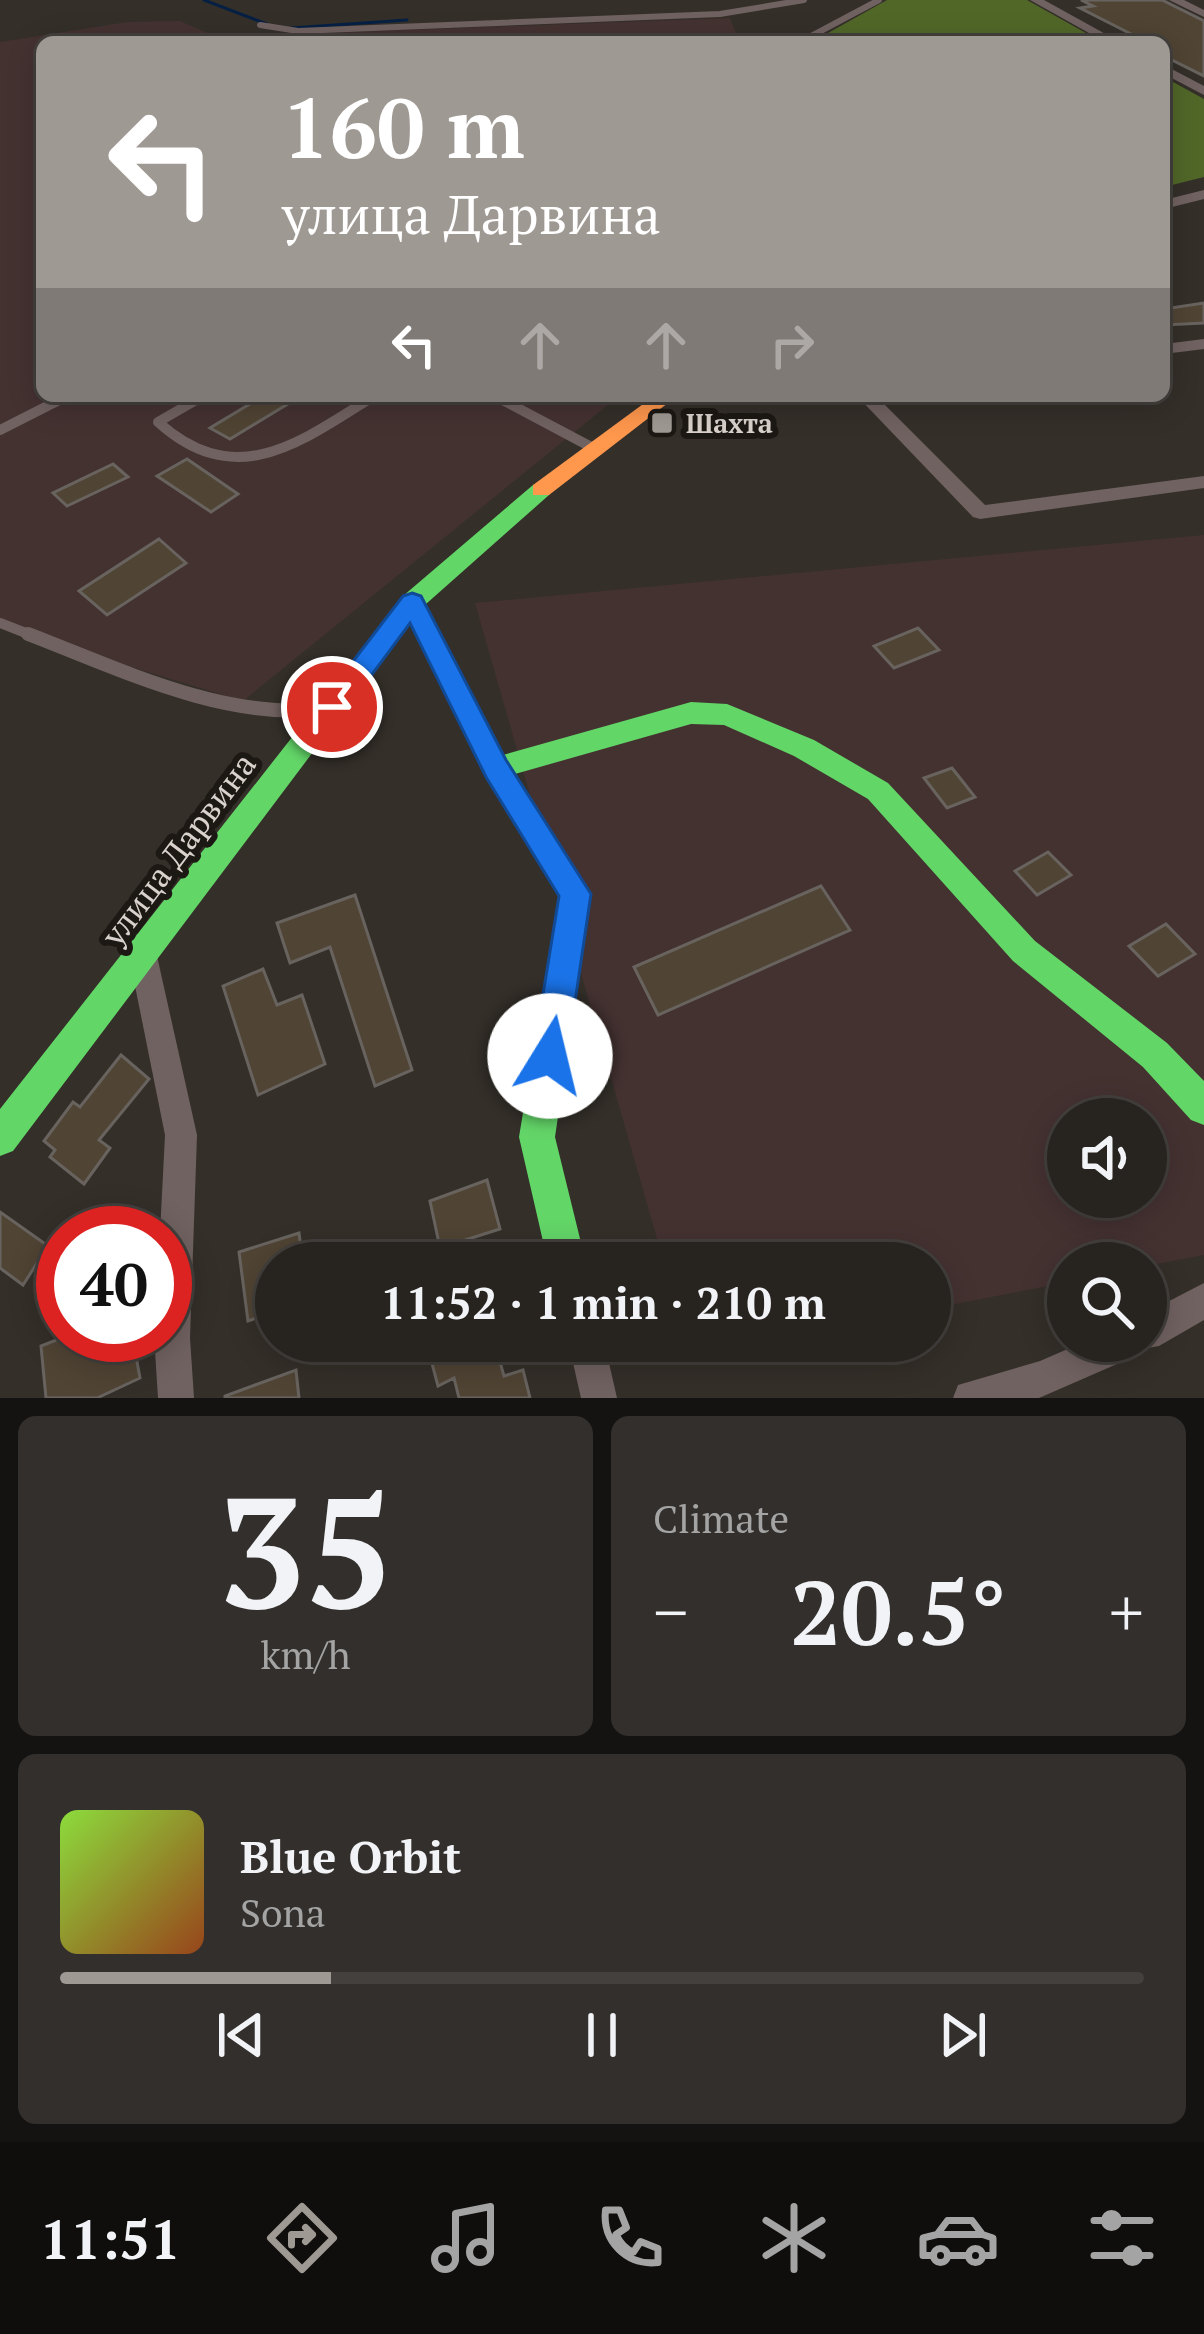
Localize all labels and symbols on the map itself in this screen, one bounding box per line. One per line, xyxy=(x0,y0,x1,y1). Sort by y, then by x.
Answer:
place label: Шахта xyxy=(686,405,773,441)
marker: Шахта xyxy=(649,410,675,436)
pin xyxy=(281,656,383,758)
street label: улица Дарвина xyxy=(91,744,265,955)
position arrow xyxy=(487,993,613,1119)
speed limit sign: 40 xyxy=(36,1206,192,1362)

